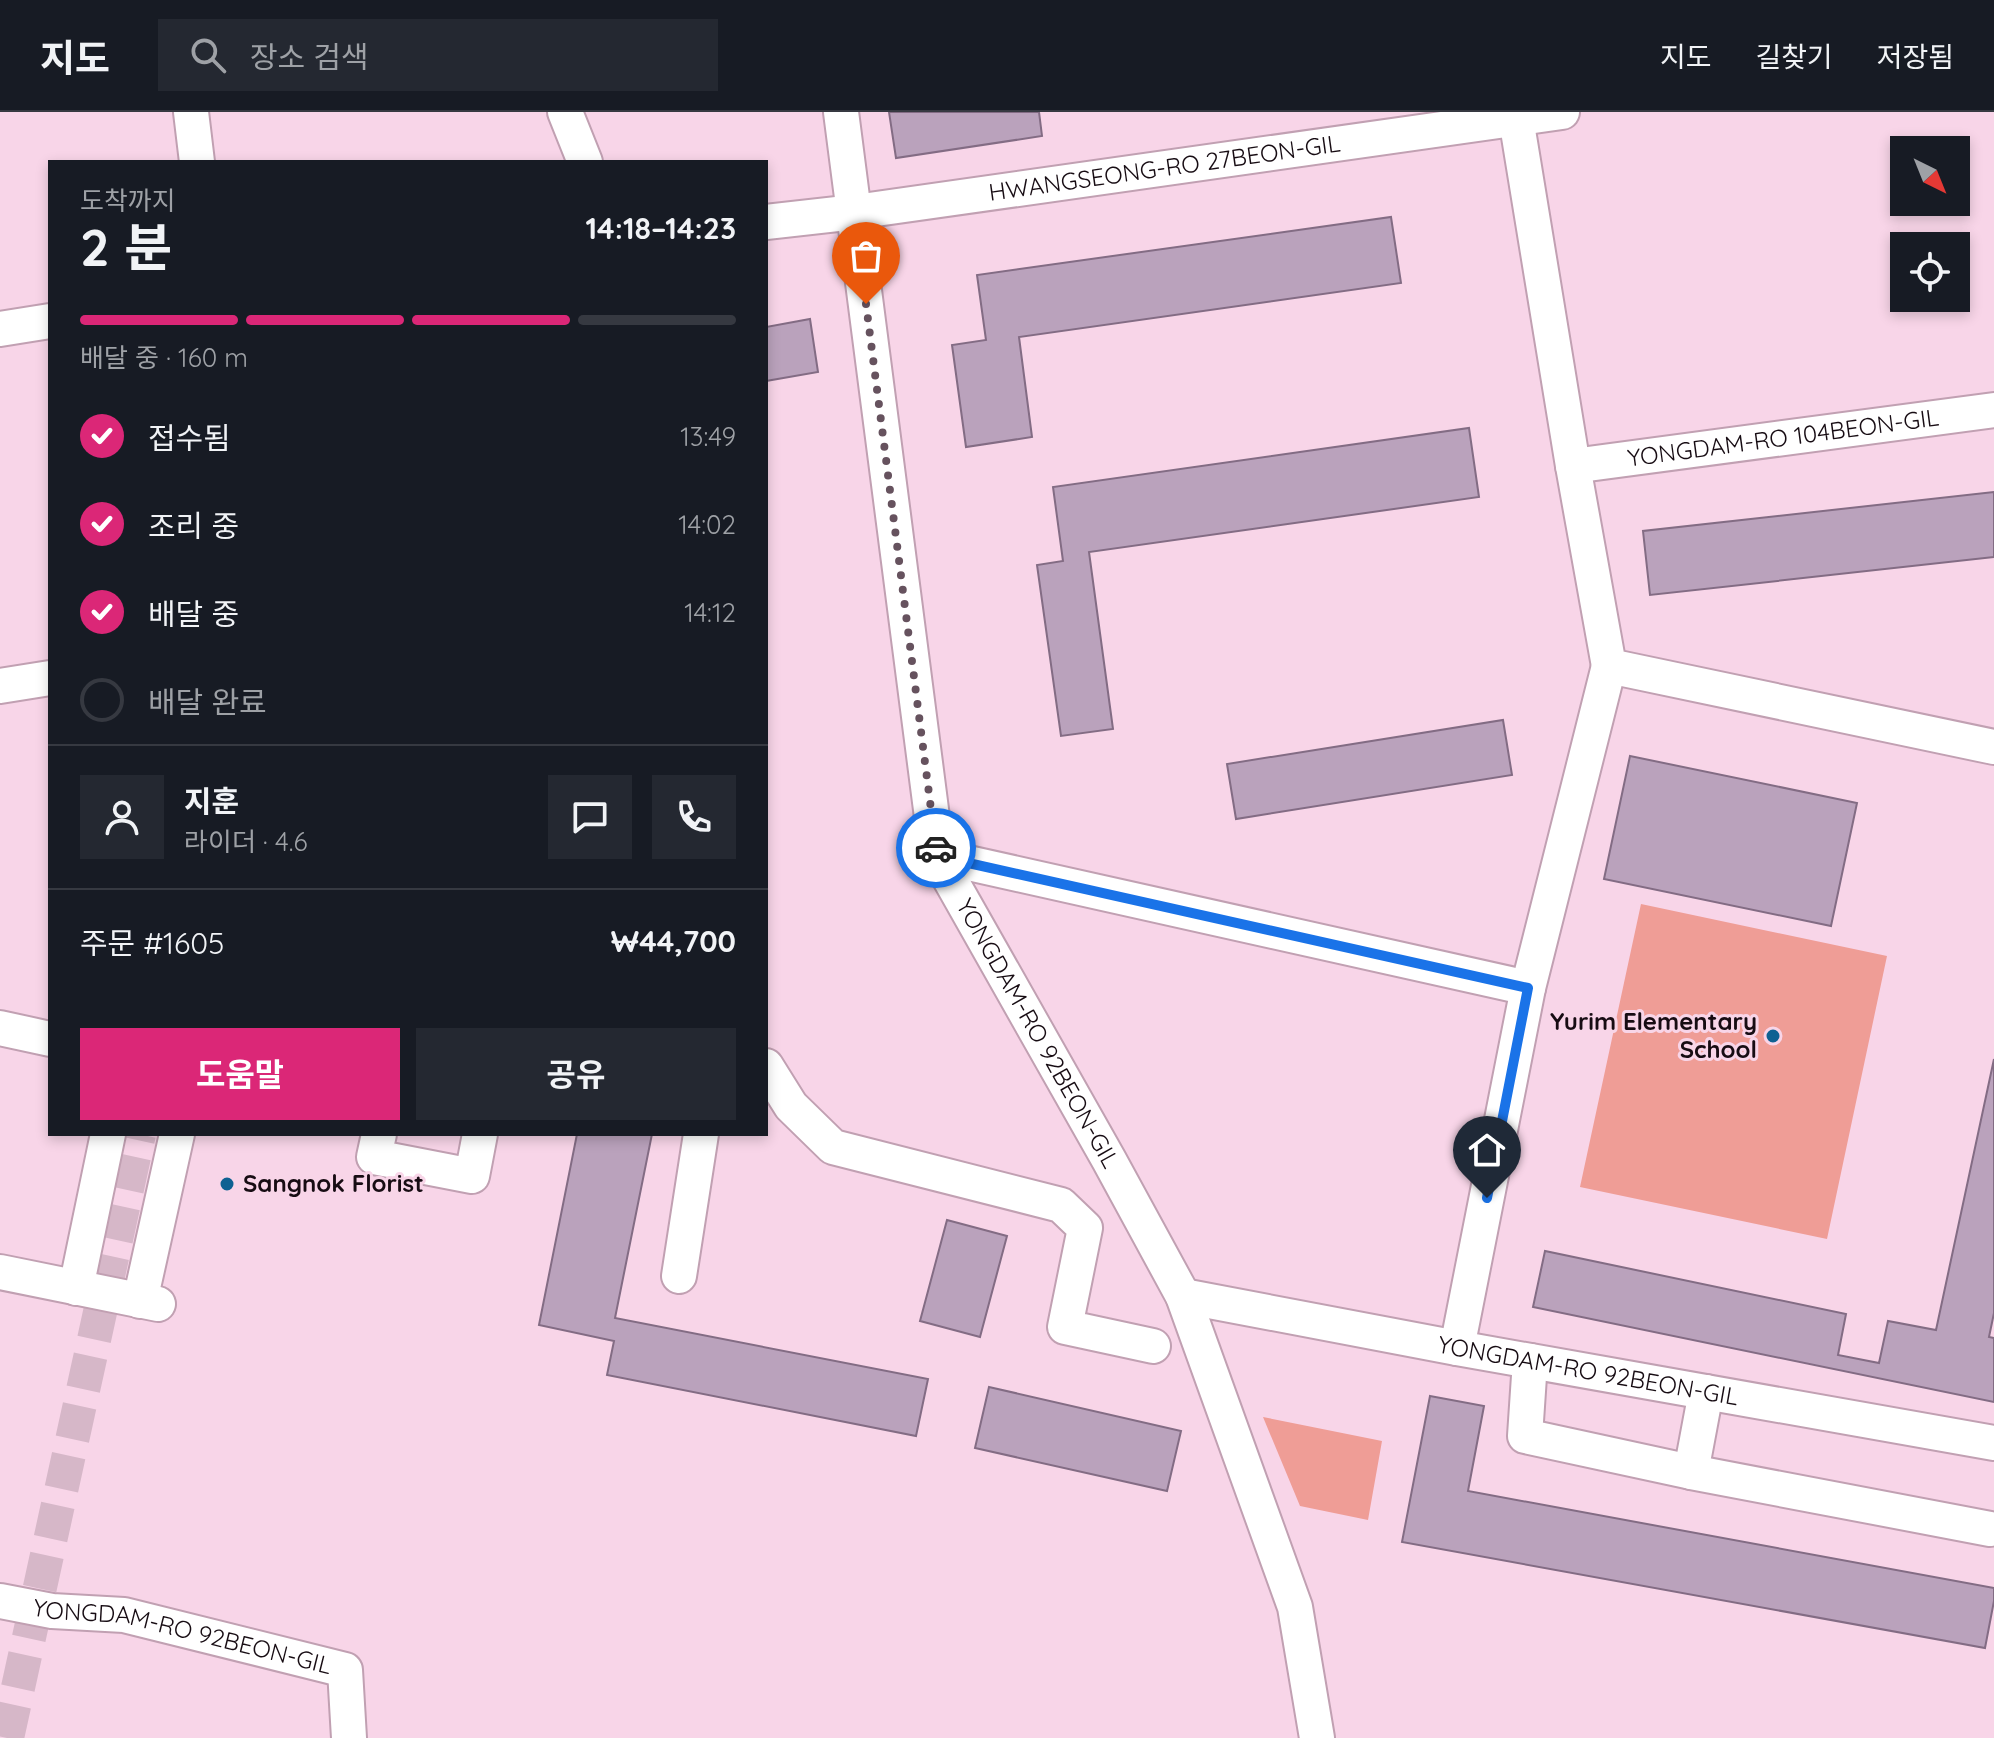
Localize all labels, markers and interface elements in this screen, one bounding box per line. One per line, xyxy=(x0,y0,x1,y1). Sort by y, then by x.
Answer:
search box xyxy=(158,19,718,91)
icon: search xyxy=(186,33,230,77)
text: 지도 xyxy=(40,34,110,82)
text: 장소 검색 xyxy=(250,38,369,76)
text: 지도 xyxy=(1660,39,1711,74)
text: 길찾기 xyxy=(1755,39,1833,74)
text: 저장됨 xyxy=(1877,39,1954,74)
street label: HWANGSEONG-RO 27BEON-GIL xyxy=(987,128,1342,207)
north arrow xyxy=(1890,136,1970,216)
map controls xyxy=(1890,136,1970,312)
text: 도착까지 xyxy=(80,184,176,217)
text: 14:18–14:23 xyxy=(585,209,736,247)
text: 2 분 xyxy=(80,214,172,279)
pin xyxy=(832,222,900,304)
button: locate xyxy=(1890,232,1970,312)
icon: bag xyxy=(844,234,888,278)
text: 배달 중 · 160 m xyxy=(80,341,248,374)
street label: YONGDAM-RO 104BEON-GIL xyxy=(1625,401,1941,473)
icon: check xyxy=(80,414,124,458)
text: 접수됨 xyxy=(148,419,231,457)
text: 13:49 xyxy=(680,420,736,453)
icon: check xyxy=(80,502,124,546)
text: 조리 중 xyxy=(148,507,239,545)
text: 14:02 xyxy=(678,508,736,541)
icon: check xyxy=(80,590,124,634)
text: 배달 중 xyxy=(148,595,239,633)
text: 14:12 xyxy=(684,596,736,629)
text: 배달 완료 xyxy=(148,683,267,721)
button: person xyxy=(80,775,164,859)
button: chat xyxy=(548,775,632,859)
button: phone xyxy=(652,775,736,859)
text: 지훈 xyxy=(184,782,239,820)
courier xyxy=(896,808,976,888)
text: 라이더 · 4.6 xyxy=(184,825,307,858)
icon: car xyxy=(914,826,958,870)
street label: YONGDAM-RO 92BEON-GIL xyxy=(950,893,1126,1173)
text: ₩44,700 xyxy=(611,922,736,960)
text: 주문 #1605 xyxy=(80,924,224,962)
place label: Yurim Elementary School xyxy=(1550,1006,1757,1064)
marker: Yurim Elementary School xyxy=(1764,1027,1782,1045)
button: 도움말 xyxy=(80,1028,400,1120)
button: 공유 xyxy=(416,1028,736,1120)
pin xyxy=(1453,1116,1521,1198)
icon: home xyxy=(1465,1128,1509,1172)
place label: Sangnok Florist xyxy=(243,1168,424,1198)
marker: Sangnok Florist xyxy=(218,1175,236,1193)
street label: YONGDAM-RO 92BEON-GIL xyxy=(1435,1329,1741,1412)
street label: YONGDAM-RO 92BEON-GIL xyxy=(30,1592,335,1680)

